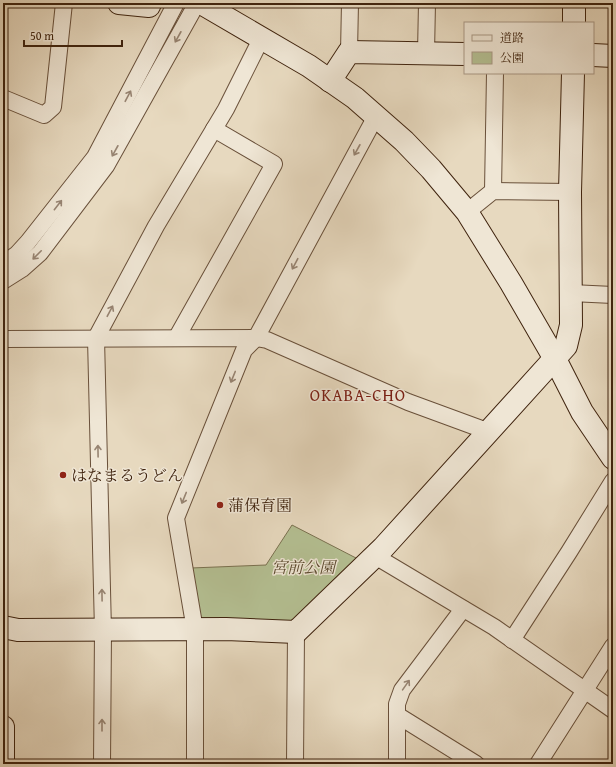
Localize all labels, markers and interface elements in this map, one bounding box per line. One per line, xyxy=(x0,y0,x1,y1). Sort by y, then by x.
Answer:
scale bar xyxy=(24,22,122,48)
legend xyxy=(464,22,594,74)
text: 50 m xyxy=(30,27,54,44)
text: 道路 xyxy=(500,29,524,46)
one-way arrow xyxy=(173,31,181,43)
text: 公園 xyxy=(500,49,524,66)
one-way arrow xyxy=(124,90,132,102)
one-way arrow xyxy=(353,144,361,156)
one-way arrow xyxy=(110,145,118,157)
one-way arrow xyxy=(53,199,62,210)
one-way arrow xyxy=(32,250,42,260)
one-way arrow xyxy=(291,258,298,270)
one-way arrow xyxy=(107,305,115,317)
one-way arrow xyxy=(228,371,236,383)
district label: OKABA-CHO xyxy=(310,382,406,407)
one-way arrow xyxy=(95,445,102,458)
place label: はなまるうどん xyxy=(71,463,183,487)
marker: はなまるうどん xyxy=(58,470,68,480)
one-way arrow xyxy=(180,491,188,503)
place label: 蒲保育園 xyxy=(228,493,292,517)
marker: 蒲保育園 xyxy=(215,500,225,510)
park label: 宮前公園 xyxy=(271,555,338,579)
one-way arrow xyxy=(98,589,106,602)
one-way arrow xyxy=(402,680,410,691)
one-way arrow xyxy=(98,719,106,732)

